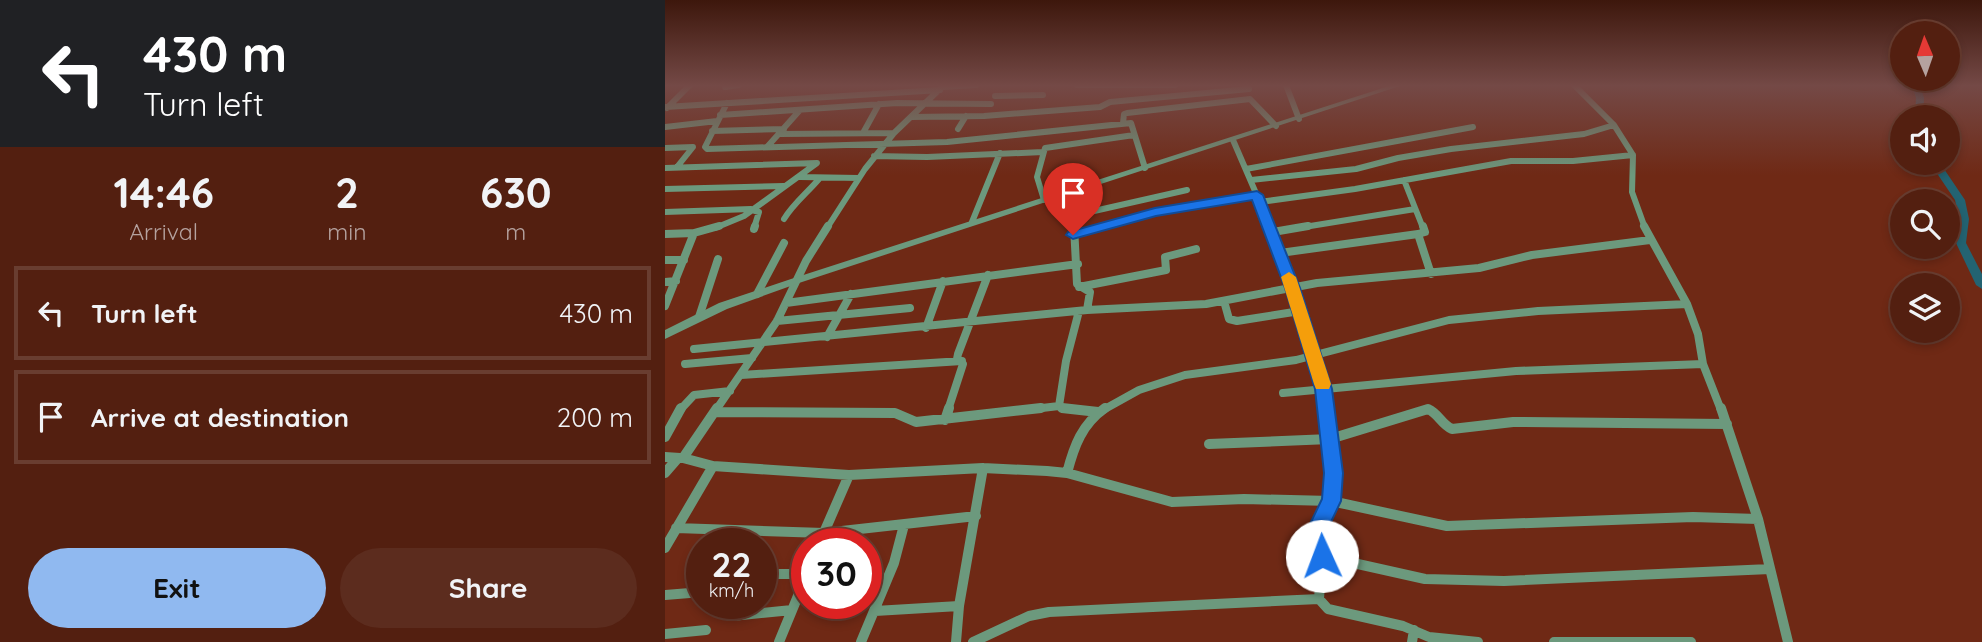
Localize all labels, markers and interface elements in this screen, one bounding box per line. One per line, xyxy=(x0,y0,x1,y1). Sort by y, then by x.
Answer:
north arrow xyxy=(1890,21,1960,91)
map controls xyxy=(1890,21,1960,343)
text: 430 m xyxy=(143,23,287,84)
icon: left xyxy=(28,28,119,119)
text: Turn left xyxy=(143,84,264,124)
button: sound xyxy=(1890,105,1960,175)
pin xyxy=(1043,163,1103,235)
text: 14:46 xyxy=(113,166,214,219)
text: 2 xyxy=(335,166,359,219)
text: 630 xyxy=(480,166,552,219)
icon: arrive xyxy=(1054,174,1092,212)
button: search xyxy=(1890,189,1960,259)
text: Arrival xyxy=(129,217,198,246)
text: min xyxy=(327,217,367,246)
text: m xyxy=(505,217,526,246)
button: layers xyxy=(1890,273,1960,343)
icon: left xyxy=(32,294,70,332)
text: Turn left xyxy=(91,297,198,330)
text: 430 m xyxy=(559,297,633,330)
icon: arrive xyxy=(32,398,70,436)
text: Arrive at destination xyxy=(91,401,349,434)
text: 200 m xyxy=(557,401,633,434)
position arrow xyxy=(1285,519,1359,593)
speed limit sign: 30 xyxy=(791,528,882,619)
text: 22 xyxy=(712,542,751,586)
button: Exit xyxy=(28,548,326,628)
button: Share xyxy=(340,548,637,628)
text: km/h xyxy=(709,579,754,602)

